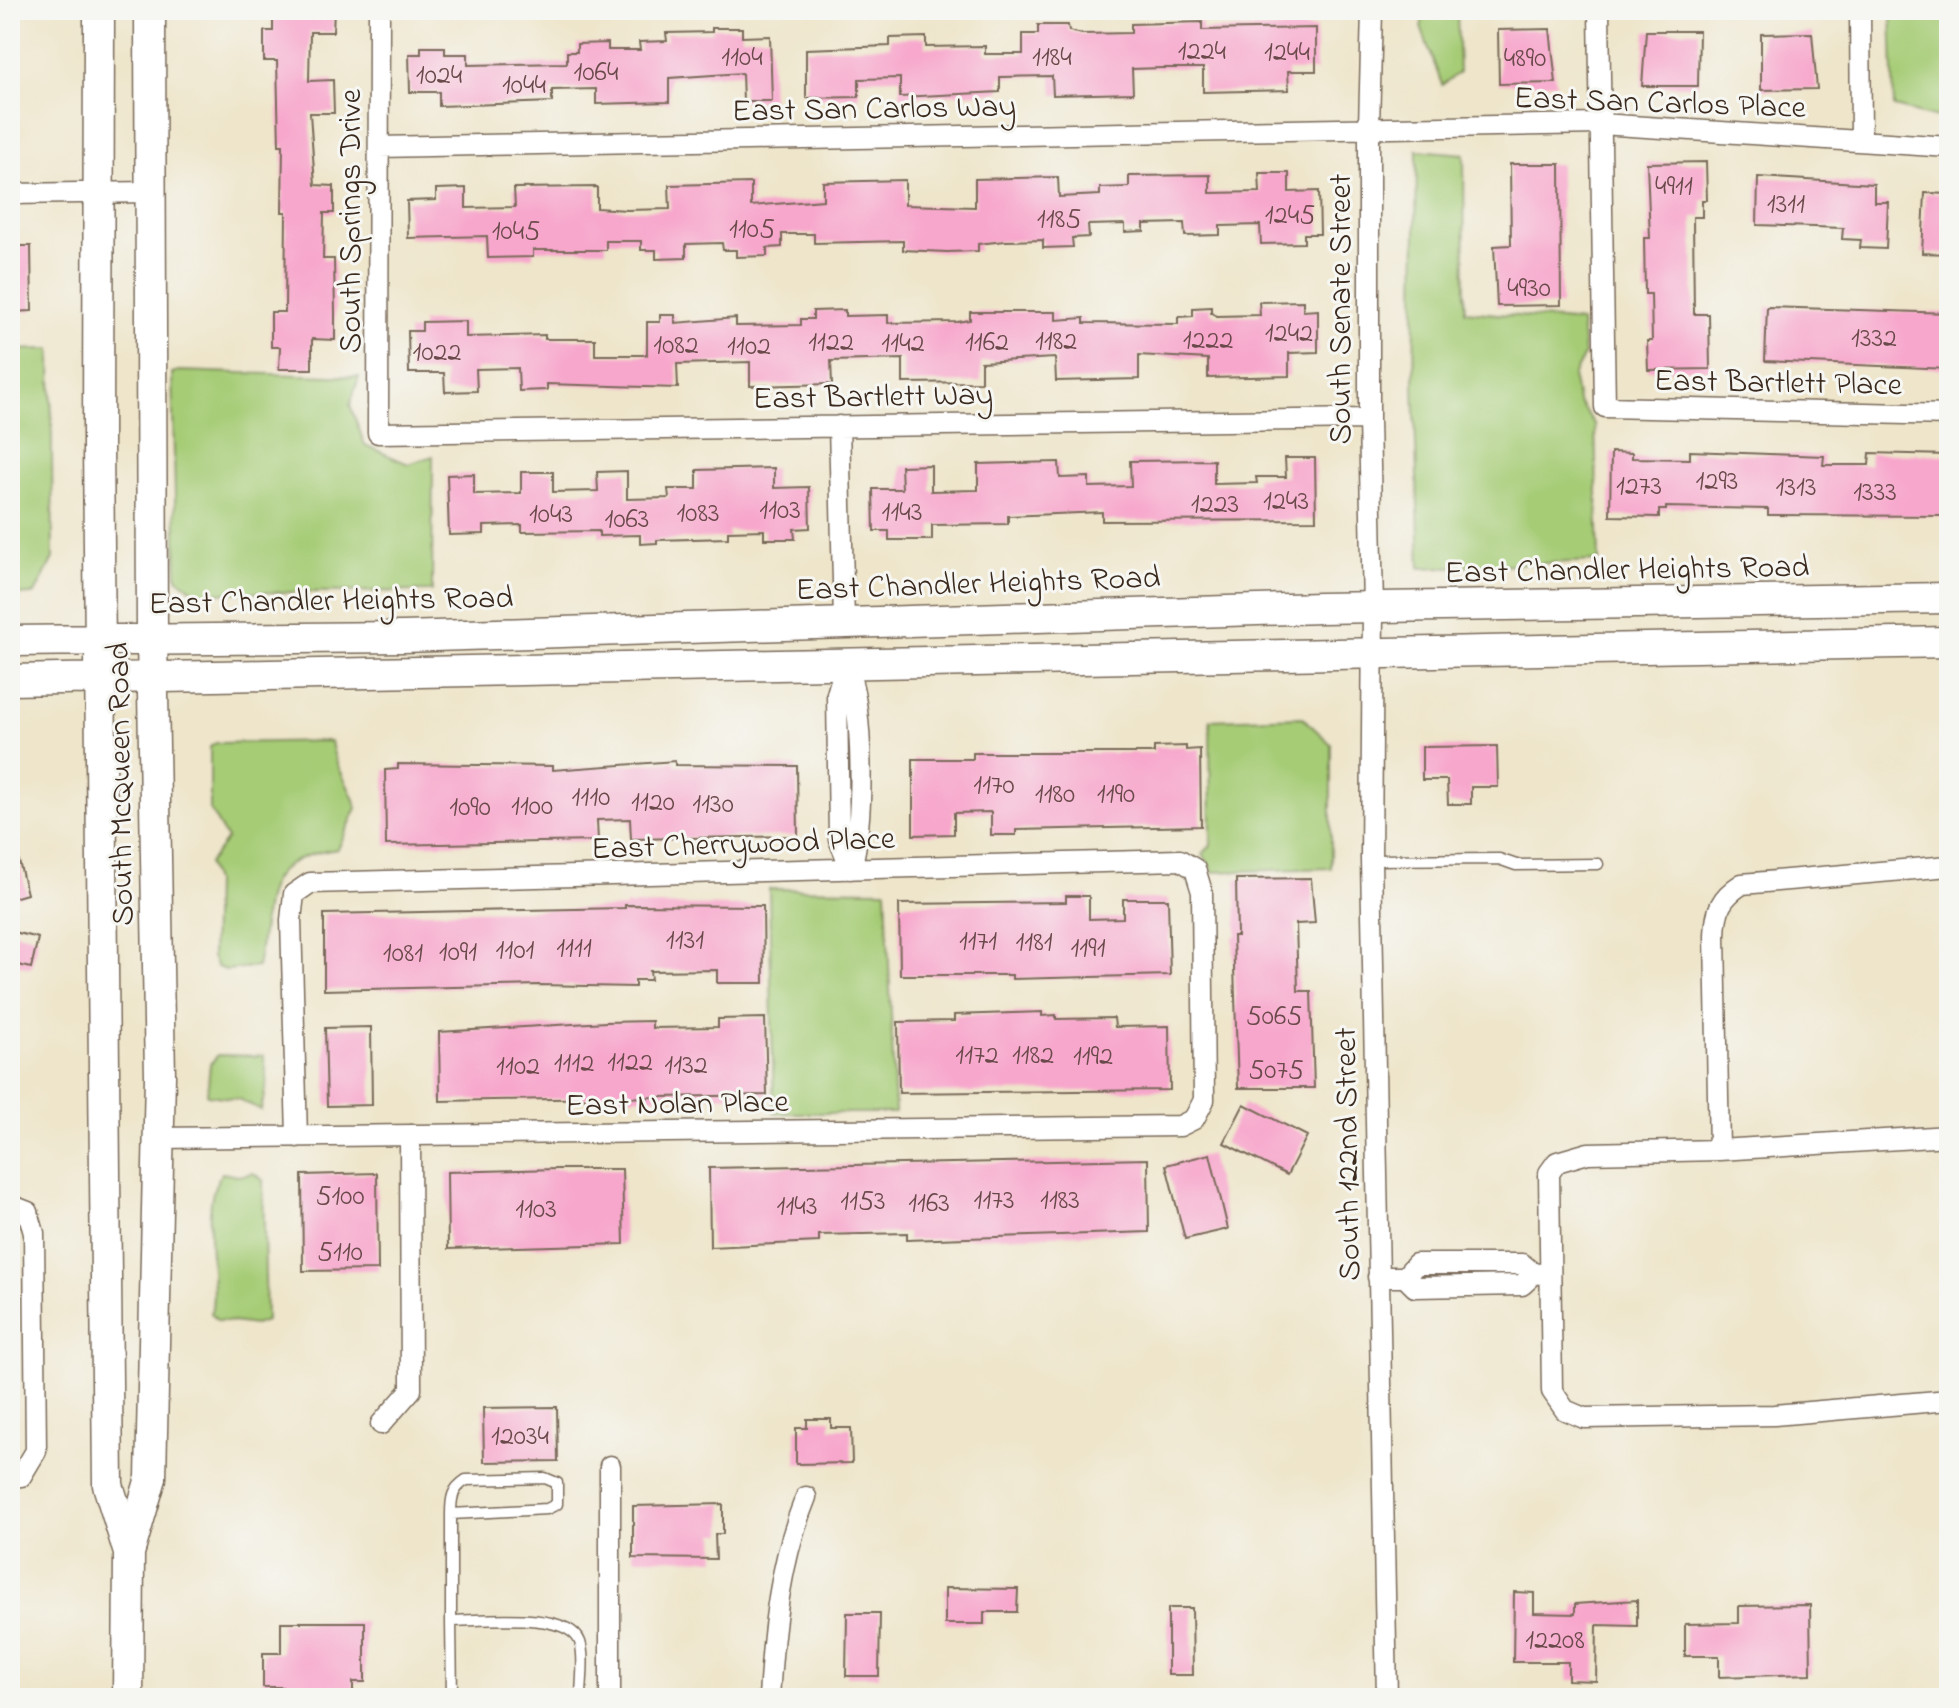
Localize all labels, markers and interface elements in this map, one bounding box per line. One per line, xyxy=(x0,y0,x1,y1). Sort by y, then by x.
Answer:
house number: 1224 xyxy=(1178,32,1227,73)
house number: 1244 xyxy=(1264,33,1310,74)
house number: 1104 xyxy=(721,38,763,79)
house number: 1184 xyxy=(1032,38,1072,79)
house number: 4890 xyxy=(1504,39,1546,80)
house number: 1064 xyxy=(574,53,619,94)
house number: 1024 xyxy=(416,56,463,97)
house number: 1044 xyxy=(502,66,546,107)
street label: East San Carlos Place xyxy=(1513,76,1807,133)
street label: East San Carlos Way xyxy=(732,85,1017,136)
street label: South Springs Drive xyxy=(329,88,376,353)
house number: 4911 xyxy=(1655,167,1693,208)
street label: South Senate Street xyxy=(1319,173,1366,445)
house number: 1311 xyxy=(1767,185,1805,226)
house number: 1245 xyxy=(1265,196,1315,237)
house number: 1185 xyxy=(1037,200,1081,241)
house number: 1105 xyxy=(729,210,775,251)
house number: 1045 xyxy=(492,212,540,253)
house number: 4930 xyxy=(1507,269,1551,310)
house number: 1242 xyxy=(1265,314,1313,355)
house number: 1332 xyxy=(1851,319,1897,360)
house number: 1222 xyxy=(1183,321,1233,362)
house number: 1182 xyxy=(1035,322,1077,363)
house number: 1122 xyxy=(808,323,854,364)
house number: 1162 xyxy=(965,323,1009,364)
house number: 1142 xyxy=(881,324,925,365)
house number: 1082 xyxy=(653,326,699,367)
house number: 1102 xyxy=(727,327,771,368)
house number: 1022 xyxy=(413,333,461,374)
street label: East Bartlett Place xyxy=(1653,359,1903,410)
street label: East Bartlett Way xyxy=(753,373,994,424)
house number: 1293 xyxy=(1696,462,1738,503)
house number: 1273 xyxy=(1616,467,1662,508)
house number: 1313 xyxy=(1776,468,1816,509)
house number: 1333 xyxy=(1853,473,1897,514)
house number: 1243 xyxy=(1263,482,1309,523)
house number: 1223 xyxy=(1191,485,1239,526)
house number: 1103 xyxy=(759,491,801,532)
house number: 1143 xyxy=(882,493,922,534)
house number: 1083 xyxy=(676,494,720,535)
house number: 1043 xyxy=(529,495,573,536)
house number: 1063 xyxy=(605,500,649,541)
street label: East Chandler Heights Road xyxy=(1444,545,1810,598)
street label: East Chandler Heights Road xyxy=(795,556,1161,615)
street label: East Chandler Heights Road xyxy=(148,576,514,629)
street label: South McQueen Road xyxy=(97,642,148,926)
house number: 1170 xyxy=(973,766,1015,807)
house number: 1180 xyxy=(1035,775,1075,816)
house number: 1190 xyxy=(1097,775,1135,816)
house number: 1110 xyxy=(572,778,610,819)
house number: 1120 xyxy=(631,783,675,824)
house number: 1130 xyxy=(692,785,734,826)
house number: 1100 xyxy=(511,787,553,828)
house number: 1090 xyxy=(449,788,491,829)
street label: East Cherrywood Place xyxy=(590,817,897,874)
house number: 1131 xyxy=(666,921,704,962)
house number: 1171 xyxy=(959,922,997,963)
house number: 1181 xyxy=(1015,923,1053,964)
house number: 1111 xyxy=(556,929,592,970)
house number: 1191 xyxy=(1070,929,1106,970)
house number: 1101 xyxy=(496,931,534,972)
house number: 1091 xyxy=(439,933,477,974)
house number: 1081 xyxy=(383,934,423,975)
house number: 5065 xyxy=(1246,997,1302,1038)
street label: South 122nd Street xyxy=(1324,1026,1375,1281)
house number: 1172 xyxy=(955,1036,999,1077)
house number: 1182 xyxy=(1012,1036,1054,1077)
house number: 1192 xyxy=(1073,1037,1113,1078)
house number: 1122 xyxy=(607,1043,653,1084)
house number: 1112 xyxy=(554,1044,594,1085)
house number: 1132 xyxy=(664,1046,708,1087)
house number: 1102 xyxy=(496,1047,540,1088)
house number: 5075 xyxy=(1248,1051,1304,1092)
street label: East Nolan Place xyxy=(565,1080,790,1131)
house number: 5100 xyxy=(315,1177,365,1218)
house number: 1173 xyxy=(974,1181,1014,1222)
house number: 1183 xyxy=(1040,1181,1080,1222)
house number: 1153 xyxy=(840,1182,886,1223)
house number: 1163 xyxy=(908,1184,950,1225)
house number: 1143 xyxy=(777,1187,817,1228)
house number: 1103 xyxy=(515,1190,557,1231)
house number: 5110 xyxy=(317,1233,363,1274)
house number: 12034 xyxy=(491,1417,549,1458)
house number: 12208 xyxy=(1525,1621,1585,1662)

